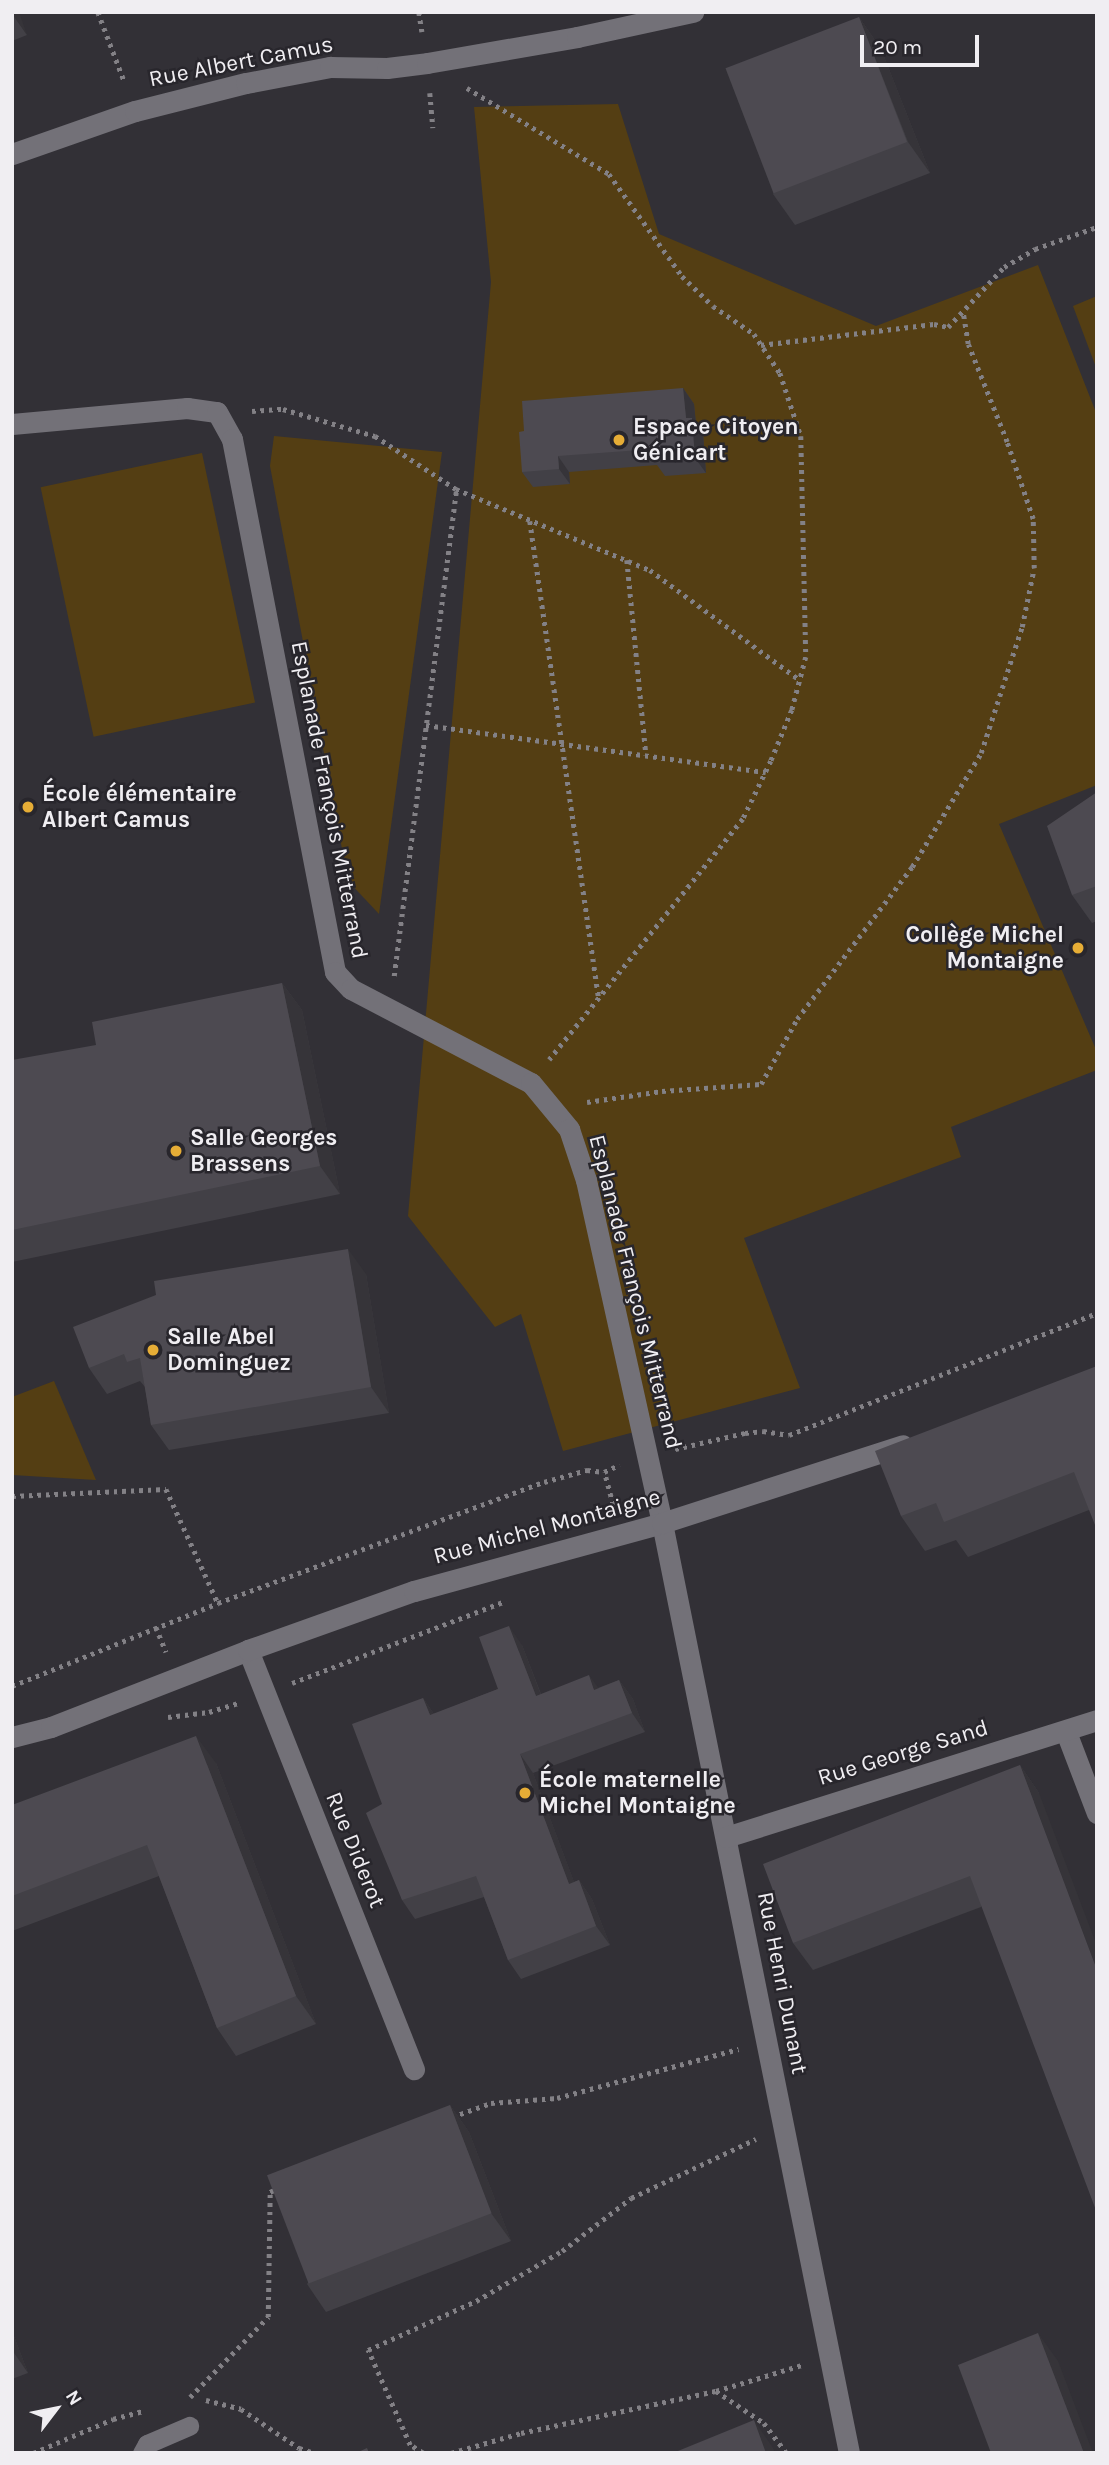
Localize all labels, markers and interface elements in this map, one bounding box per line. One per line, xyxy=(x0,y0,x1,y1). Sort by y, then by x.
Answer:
scale bar xyxy=(864,21,983,65)
street label: Rue Albert Camus xyxy=(147,31,335,93)
text: 20 m xyxy=(873,35,922,59)
place label: Espace Citoyen Génicart xyxy=(633,413,799,467)
marker: Espace Citoyen Génicart xyxy=(611,432,627,448)
street label: Esplanade François Mitterrand xyxy=(285,639,373,961)
place label: École élémentaire Albert Camus xyxy=(42,780,237,834)
marker: École élémentaire Albert Camus xyxy=(20,799,36,815)
place label: Collège Michel Montaigne xyxy=(905,921,1064,975)
marker: Collège Michel Montaigne xyxy=(1070,940,1086,956)
place label: Salle Georges Brassens xyxy=(190,1124,337,1178)
street label: Esplanade François Mitterrand xyxy=(583,1132,687,1452)
marker: Salle Georges Brassens xyxy=(168,1143,184,1159)
place label: Salle Abel Dominguez xyxy=(167,1323,291,1377)
marker: Salle Abel Dominguez xyxy=(145,1342,161,1358)
street label: Rue Michel Montaigne xyxy=(430,1483,664,1571)
street label: Rue George Sand xyxy=(814,1714,992,1792)
place label: École maternelle Michel Montaigne xyxy=(539,1766,736,1820)
marker: École maternelle Michel Montaigne xyxy=(517,1785,533,1801)
street label: Rue Diderot xyxy=(319,1788,391,1912)
street label: Rue Henri Dunant xyxy=(751,1889,813,2077)
north arrow xyxy=(21,2374,91,2444)
text: N xyxy=(61,2386,87,2409)

